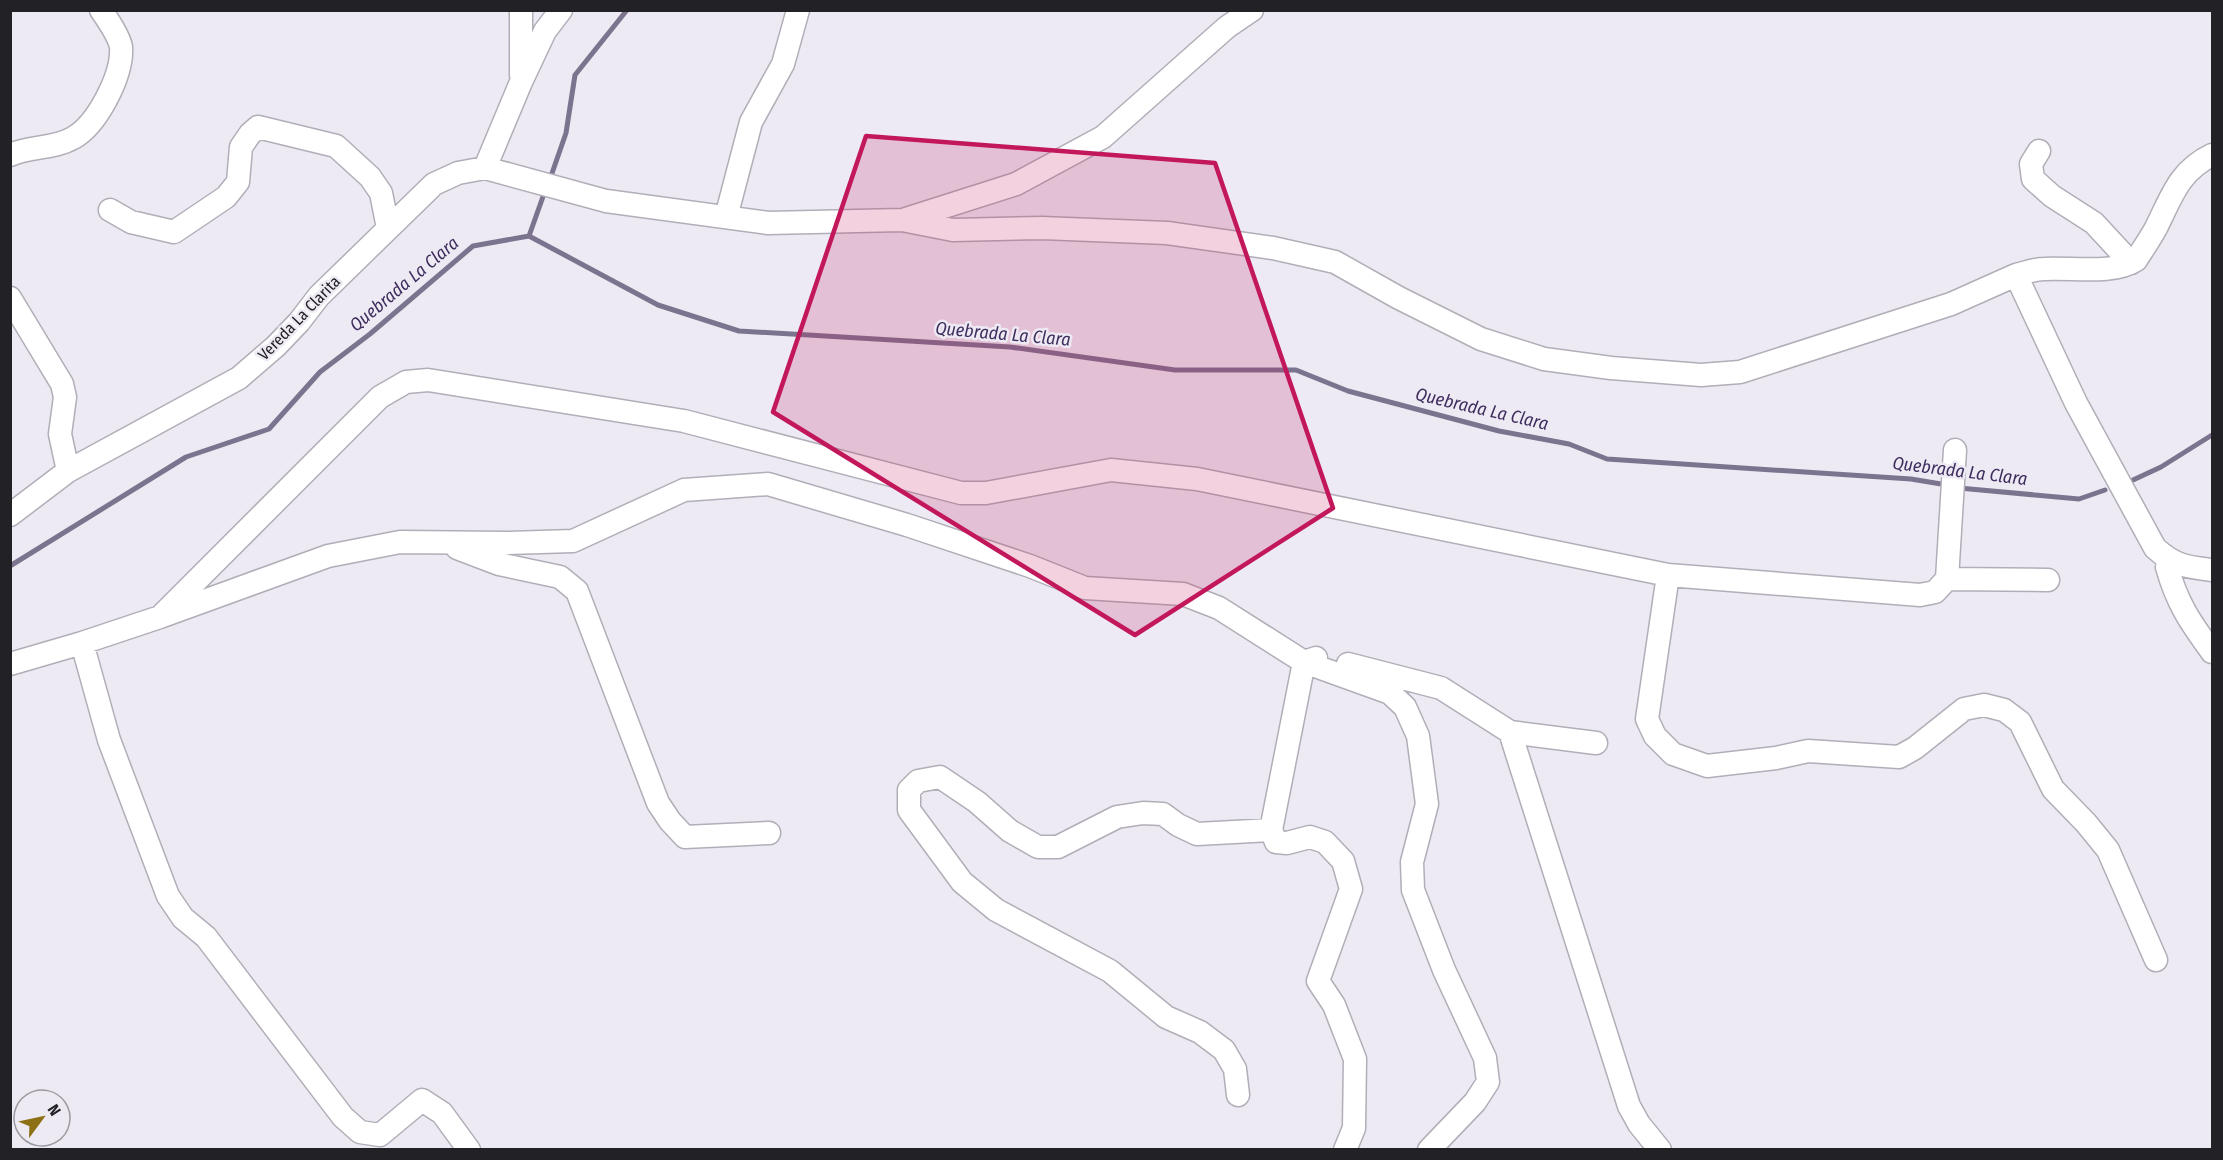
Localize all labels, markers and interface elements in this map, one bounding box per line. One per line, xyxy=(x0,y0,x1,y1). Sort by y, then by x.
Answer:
water label: Quebrada La Clara xyxy=(345,232,463,336)
street label: Vereda La Clarita xyxy=(254,272,344,364)
water label: Quebrada La Clara xyxy=(934,317,1072,351)
water label: Quebrada La Clara xyxy=(1413,383,1551,435)
water label: Quebrada La Clara xyxy=(1891,452,2029,490)
north arrow xyxy=(12,1088,72,1148)
text: N xyxy=(44,1101,65,1119)

